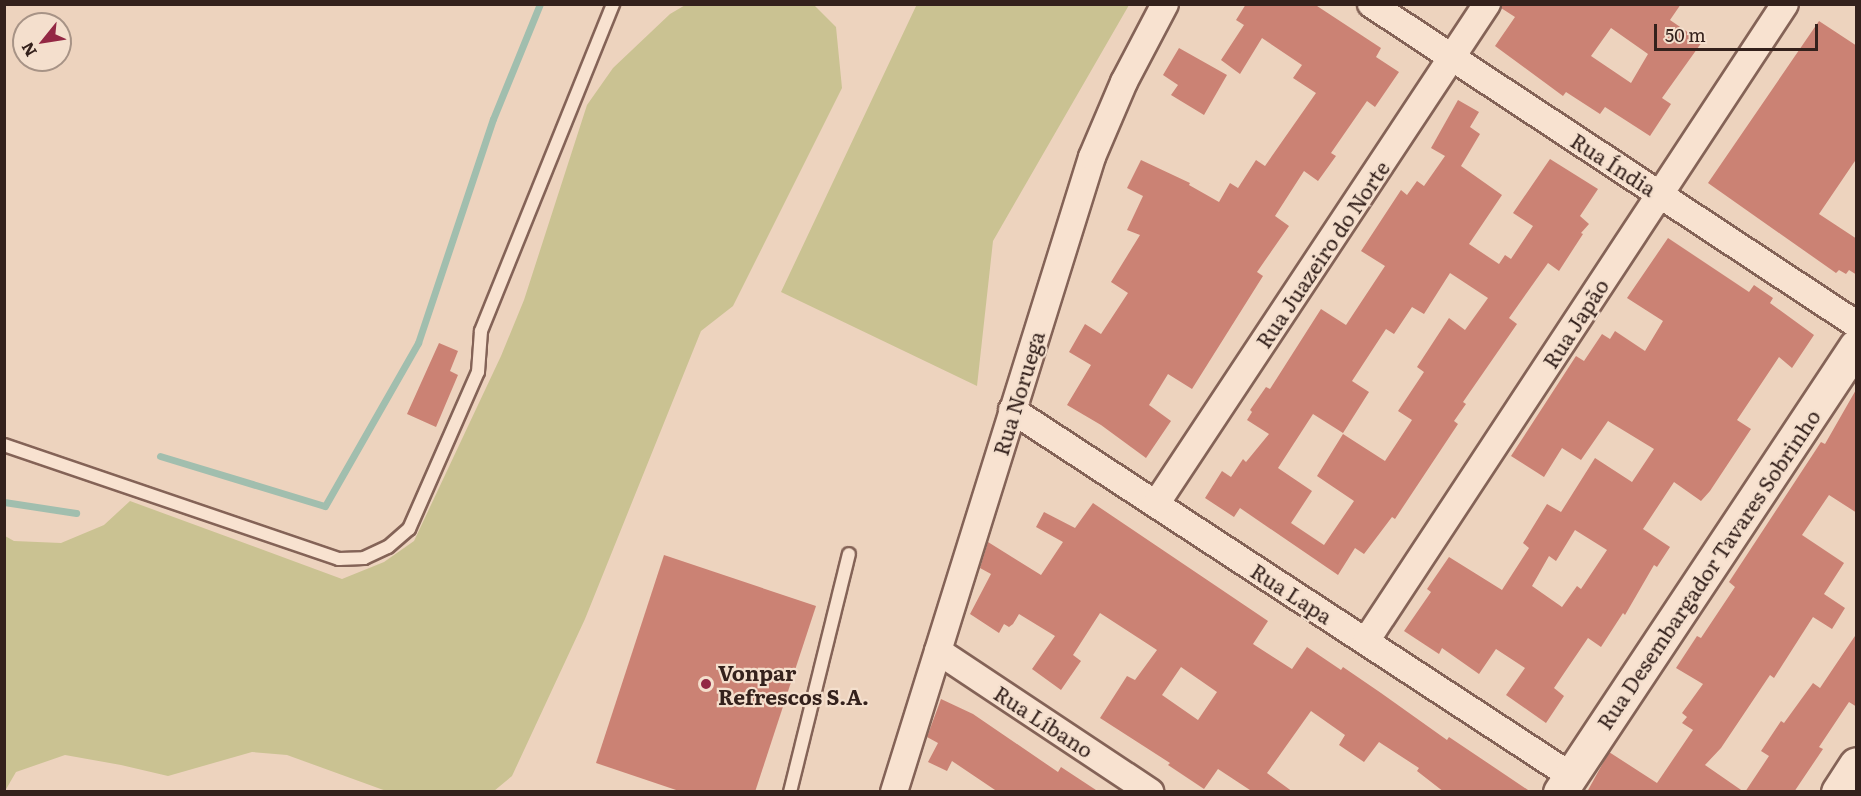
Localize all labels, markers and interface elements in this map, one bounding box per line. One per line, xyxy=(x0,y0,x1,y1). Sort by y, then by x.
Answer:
north arrow xyxy=(12,12,72,72)
scale bar xyxy=(1657,12,1820,50)
text: 50 m xyxy=(1665,21,1706,48)
text: N xyxy=(14,38,42,62)
street label: Rua Índia xyxy=(1567,127,1661,201)
street label: Rua Juazeiro do Norte xyxy=(1250,156,1394,352)
street label: Rua Japão xyxy=(1537,274,1613,372)
street label: Rua Noruega xyxy=(987,328,1049,458)
street label: Rua Desembargador Tavares Sobrinho xyxy=(1591,404,1825,734)
street label: Rua Lapa xyxy=(1247,557,1337,629)
place label: Vonpar Refrescos S.A. xyxy=(718,659,869,709)
marker: Vonpar Refrescos S.A. xyxy=(699,677,713,691)
street label: Rua Líbano xyxy=(990,680,1098,762)

